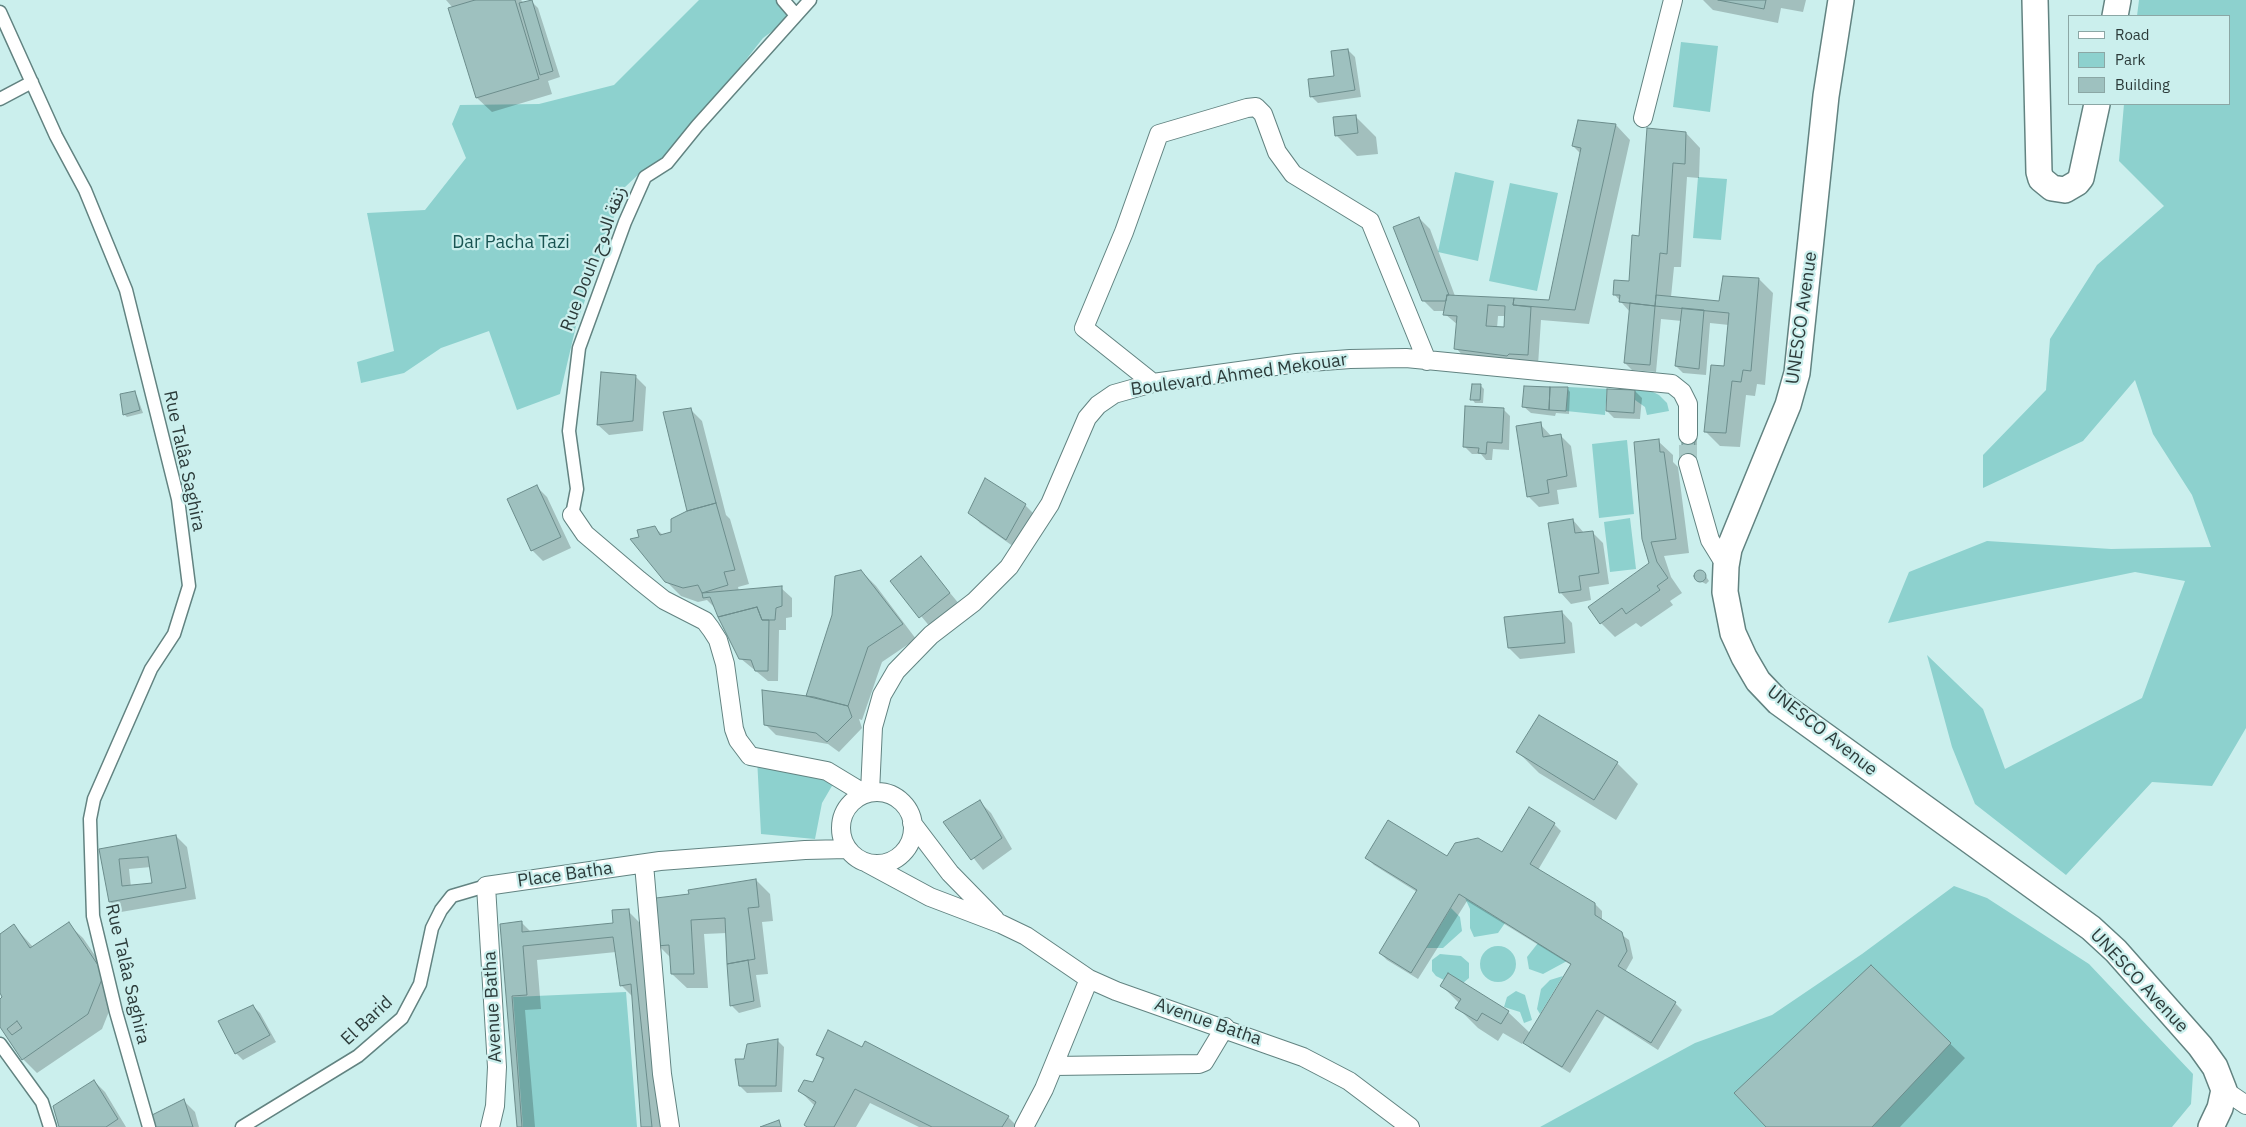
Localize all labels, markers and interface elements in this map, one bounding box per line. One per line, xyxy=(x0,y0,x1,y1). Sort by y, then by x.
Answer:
legend xyxy=(2068,15,2231,105)
text: Road xyxy=(2115,25,2150,44)
text: Park xyxy=(2115,50,2145,69)
text: Building xyxy=(2115,75,2170,94)
street label: Rue Douh زنقة الدوح xyxy=(556,183,632,335)
park label: Dar Pacha Tazi xyxy=(452,232,570,254)
street label: UNESCO Avenue xyxy=(1782,250,1822,386)
street label: Boulevard Ahmed Mekouar xyxy=(1129,349,1349,401)
street label: Rue Talâa Saghira xyxy=(159,389,209,533)
street label: UNESCO Avenue xyxy=(1763,681,1881,781)
street label: Place Batha xyxy=(516,858,614,892)
street label: Rue Talâa Saghira xyxy=(100,902,154,1046)
street label: UNESCO Avenue xyxy=(2085,925,2193,1037)
street label: Avenue Batha xyxy=(479,951,507,1063)
street label: El Barid xyxy=(337,992,397,1050)
street label: Avenue Batha xyxy=(1152,994,1264,1050)

